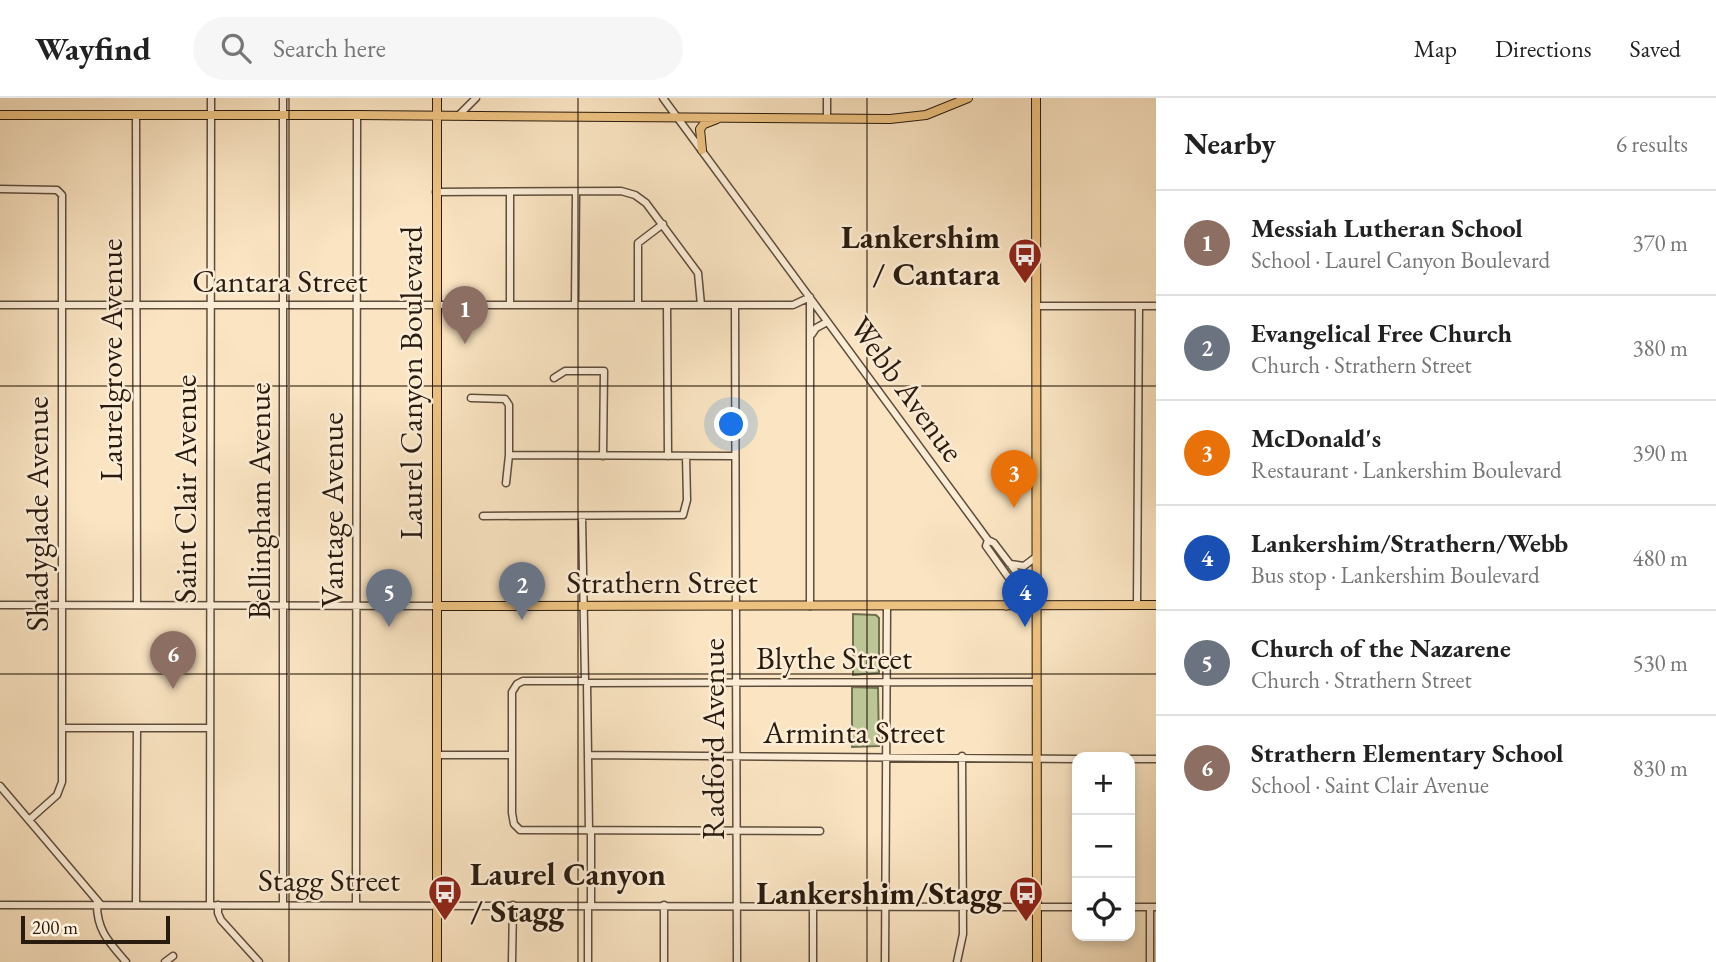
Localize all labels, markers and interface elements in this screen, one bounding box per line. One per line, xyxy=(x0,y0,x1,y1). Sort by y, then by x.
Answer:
search box xyxy=(193,17,683,80)
text: Wayfind xyxy=(35,27,151,70)
icon: search xyxy=(217,29,255,67)
text: Search here xyxy=(273,31,386,65)
text: Map xyxy=(1414,33,1457,64)
text: Directions xyxy=(1495,33,1592,64)
text: Saved xyxy=(1630,33,1681,64)
text: Nearby xyxy=(1184,124,1276,163)
text: 6 results xyxy=(1616,129,1688,159)
text: Messiah Lutheran School xyxy=(1251,211,1523,245)
place label: Lankershim / Cantara xyxy=(841,216,1001,295)
street label: Laurel Canyon Boulevard xyxy=(390,225,432,540)
text: 1 xyxy=(1201,228,1213,258)
text: 370 m xyxy=(1632,228,1688,258)
bus stop icon: Lankershim / Cantara xyxy=(1006,236,1044,285)
street label: Laurelgrove Avenue xyxy=(90,238,132,482)
text: School · Laurel Canyon Boulevard xyxy=(1251,245,1550,275)
street label: Cantara Street xyxy=(192,260,368,302)
pin: 1 xyxy=(442,286,488,344)
street label: Webb Avenue xyxy=(840,308,974,470)
text: Evangelical Free Church xyxy=(1251,316,1512,350)
text: 2 xyxy=(1201,333,1213,363)
text: 380 m xyxy=(1632,333,1688,363)
text: Church · Strathern Street xyxy=(1251,350,1472,380)
street label: Saint Clair Avenue xyxy=(164,375,206,603)
street label: Bellingham Avenue xyxy=(238,382,280,620)
street label: Shadyglade Avenue xyxy=(16,396,58,632)
your location xyxy=(714,407,748,441)
street label: Vantage Avenue xyxy=(311,412,353,608)
text: McDonald's xyxy=(1251,421,1381,455)
text: 3 xyxy=(1201,438,1213,468)
text: 390 m xyxy=(1632,438,1688,468)
pin: 3 xyxy=(991,450,1037,508)
text: Restaurant · Lankershim Boulevard xyxy=(1251,455,1562,485)
text: Lankershim/Strathern/Webb xyxy=(1251,526,1568,560)
text: 4 xyxy=(1201,543,1213,573)
text: 480 m xyxy=(1632,543,1688,573)
text: Bus stop · Lankershim Boulevard xyxy=(1251,560,1540,590)
street label: Strathern Street xyxy=(566,561,758,603)
pin: 2 xyxy=(499,562,545,620)
pin: 5 xyxy=(366,569,412,627)
pin: 4 xyxy=(1002,569,1048,627)
pin: 6 xyxy=(150,631,196,689)
text: Church of the Nazarene xyxy=(1251,631,1511,665)
street label: Blythe Street xyxy=(756,637,912,679)
street label: Radford Avenue xyxy=(692,638,734,840)
text: 5 xyxy=(1201,648,1213,678)
text: 530 m xyxy=(1632,648,1688,678)
text: Church · Strathern Street xyxy=(1251,665,1472,695)
street label: Arminta Street xyxy=(762,711,945,753)
text: Strathern Elementary School xyxy=(1251,736,1563,770)
map controls xyxy=(1072,752,1135,941)
button: + xyxy=(1072,752,1135,815)
text: 6 xyxy=(1201,753,1213,783)
text: 830 m xyxy=(1632,753,1688,783)
text: School · Saint Clair Avenue xyxy=(1251,770,1489,800)
button: − xyxy=(1072,815,1135,878)
place label: Laurel Canyon / Stagg xyxy=(470,853,666,932)
street label: Stagg Street xyxy=(258,859,400,901)
place label: Lankershim/Stagg xyxy=(756,872,1003,914)
bus stop icon: Laurel Canyon / Stagg xyxy=(426,873,464,922)
bus stop icon: Lankershim/Stagg xyxy=(1007,874,1045,923)
button: locate xyxy=(1072,878,1135,941)
scale bar xyxy=(21,913,170,945)
text: 200 m xyxy=(32,915,78,940)

